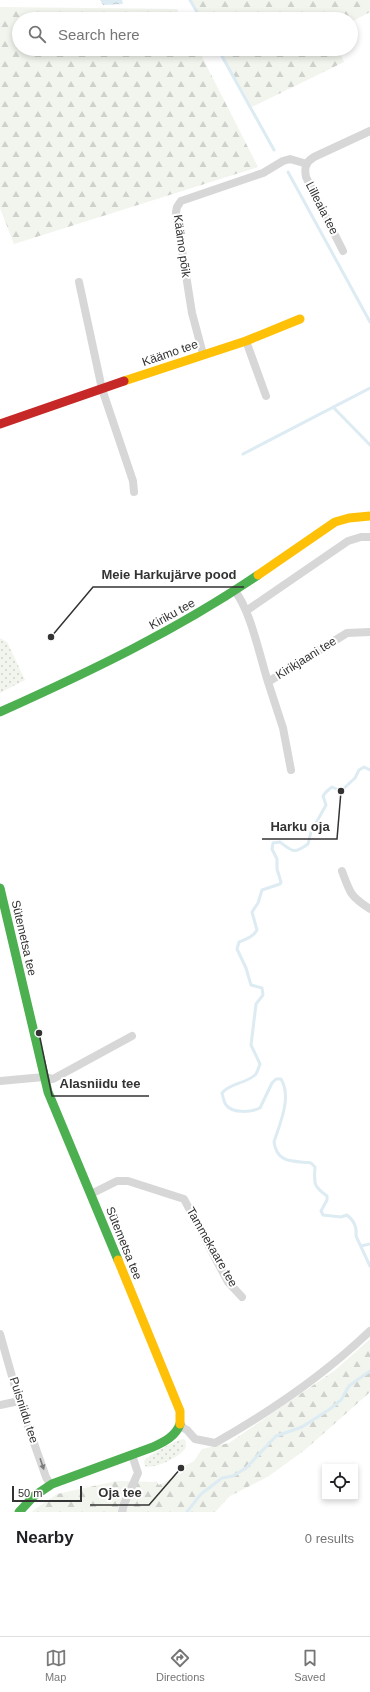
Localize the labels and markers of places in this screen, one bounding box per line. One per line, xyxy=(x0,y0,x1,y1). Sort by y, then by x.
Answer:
callout: Meie Harkujärve pood xyxy=(93,562,244,587)
callout: Harku oja xyxy=(262,814,337,839)
callout: Alasniidu tee xyxy=(52,1071,149,1096)
callout: Oja tee xyxy=(90,1480,149,1505)

